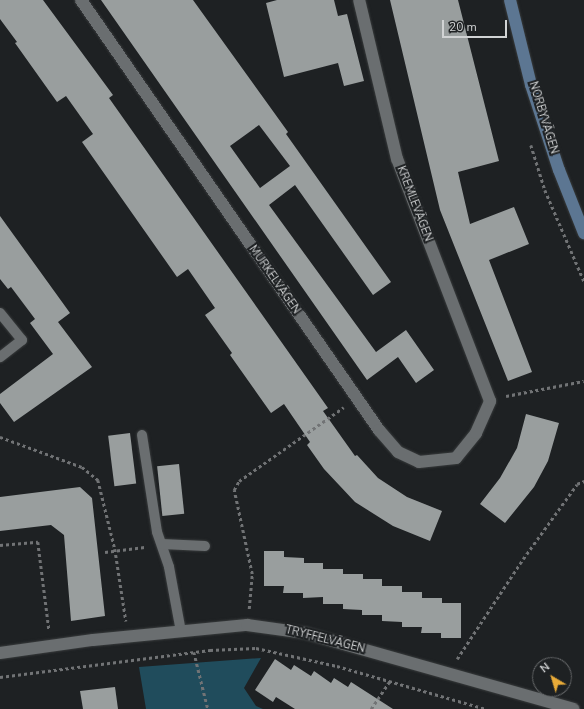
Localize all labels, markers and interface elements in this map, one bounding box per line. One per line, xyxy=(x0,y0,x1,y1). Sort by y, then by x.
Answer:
scale bar xyxy=(444,12,509,38)
text: 20 m xyxy=(449,19,477,35)
street label: NORBYVÄGEN xyxy=(526,80,560,156)
street label: KREMLEVÄGEN xyxy=(394,164,434,244)
street label: MURKELVÄGEN xyxy=(246,243,302,317)
street label: TRYFFELVÄGEN xyxy=(284,624,366,656)
north arrow xyxy=(532,657,572,697)
text: N xyxy=(537,659,553,676)

